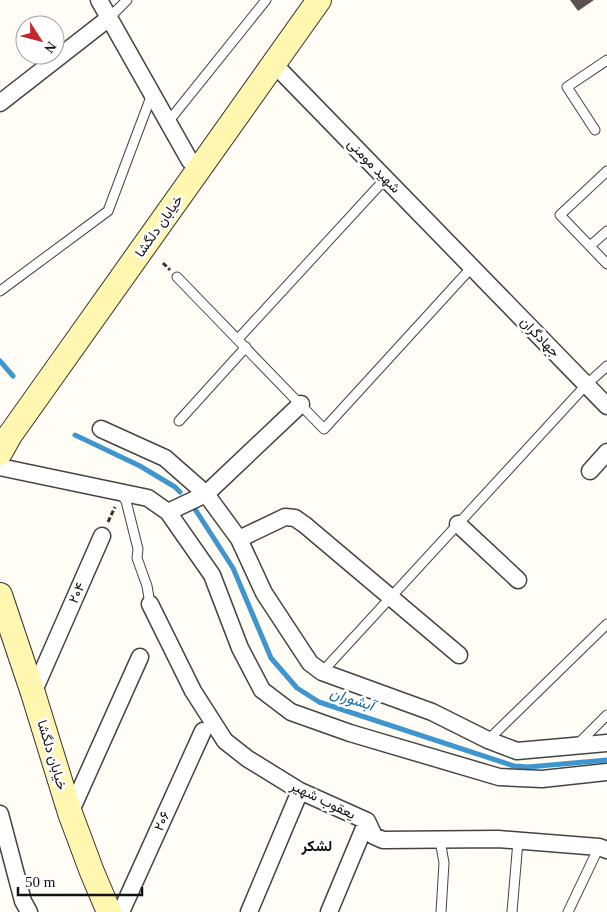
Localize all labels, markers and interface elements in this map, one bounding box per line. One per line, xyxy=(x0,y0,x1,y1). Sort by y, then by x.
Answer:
north arrow xyxy=(15,15,65,65)
text: N xyxy=(41,39,59,56)
street label: شهید مومنی xyxy=(344,136,403,197)
street label: خیابان دلگشا xyxy=(132,192,187,260)
street label: جهادگران xyxy=(517,314,563,361)
street label: ۲۰۴ xyxy=(66,580,88,606)
water label: آبشوران xyxy=(328,684,380,716)
street label: خیابان دلگشا xyxy=(33,718,70,792)
street label: یعقوب شهیر xyxy=(287,777,358,823)
street label: ۲۰۶ xyxy=(151,809,173,833)
district label: لشکر xyxy=(301,838,332,855)
scale bar xyxy=(18,864,141,896)
text: 50 m xyxy=(25,874,56,890)

